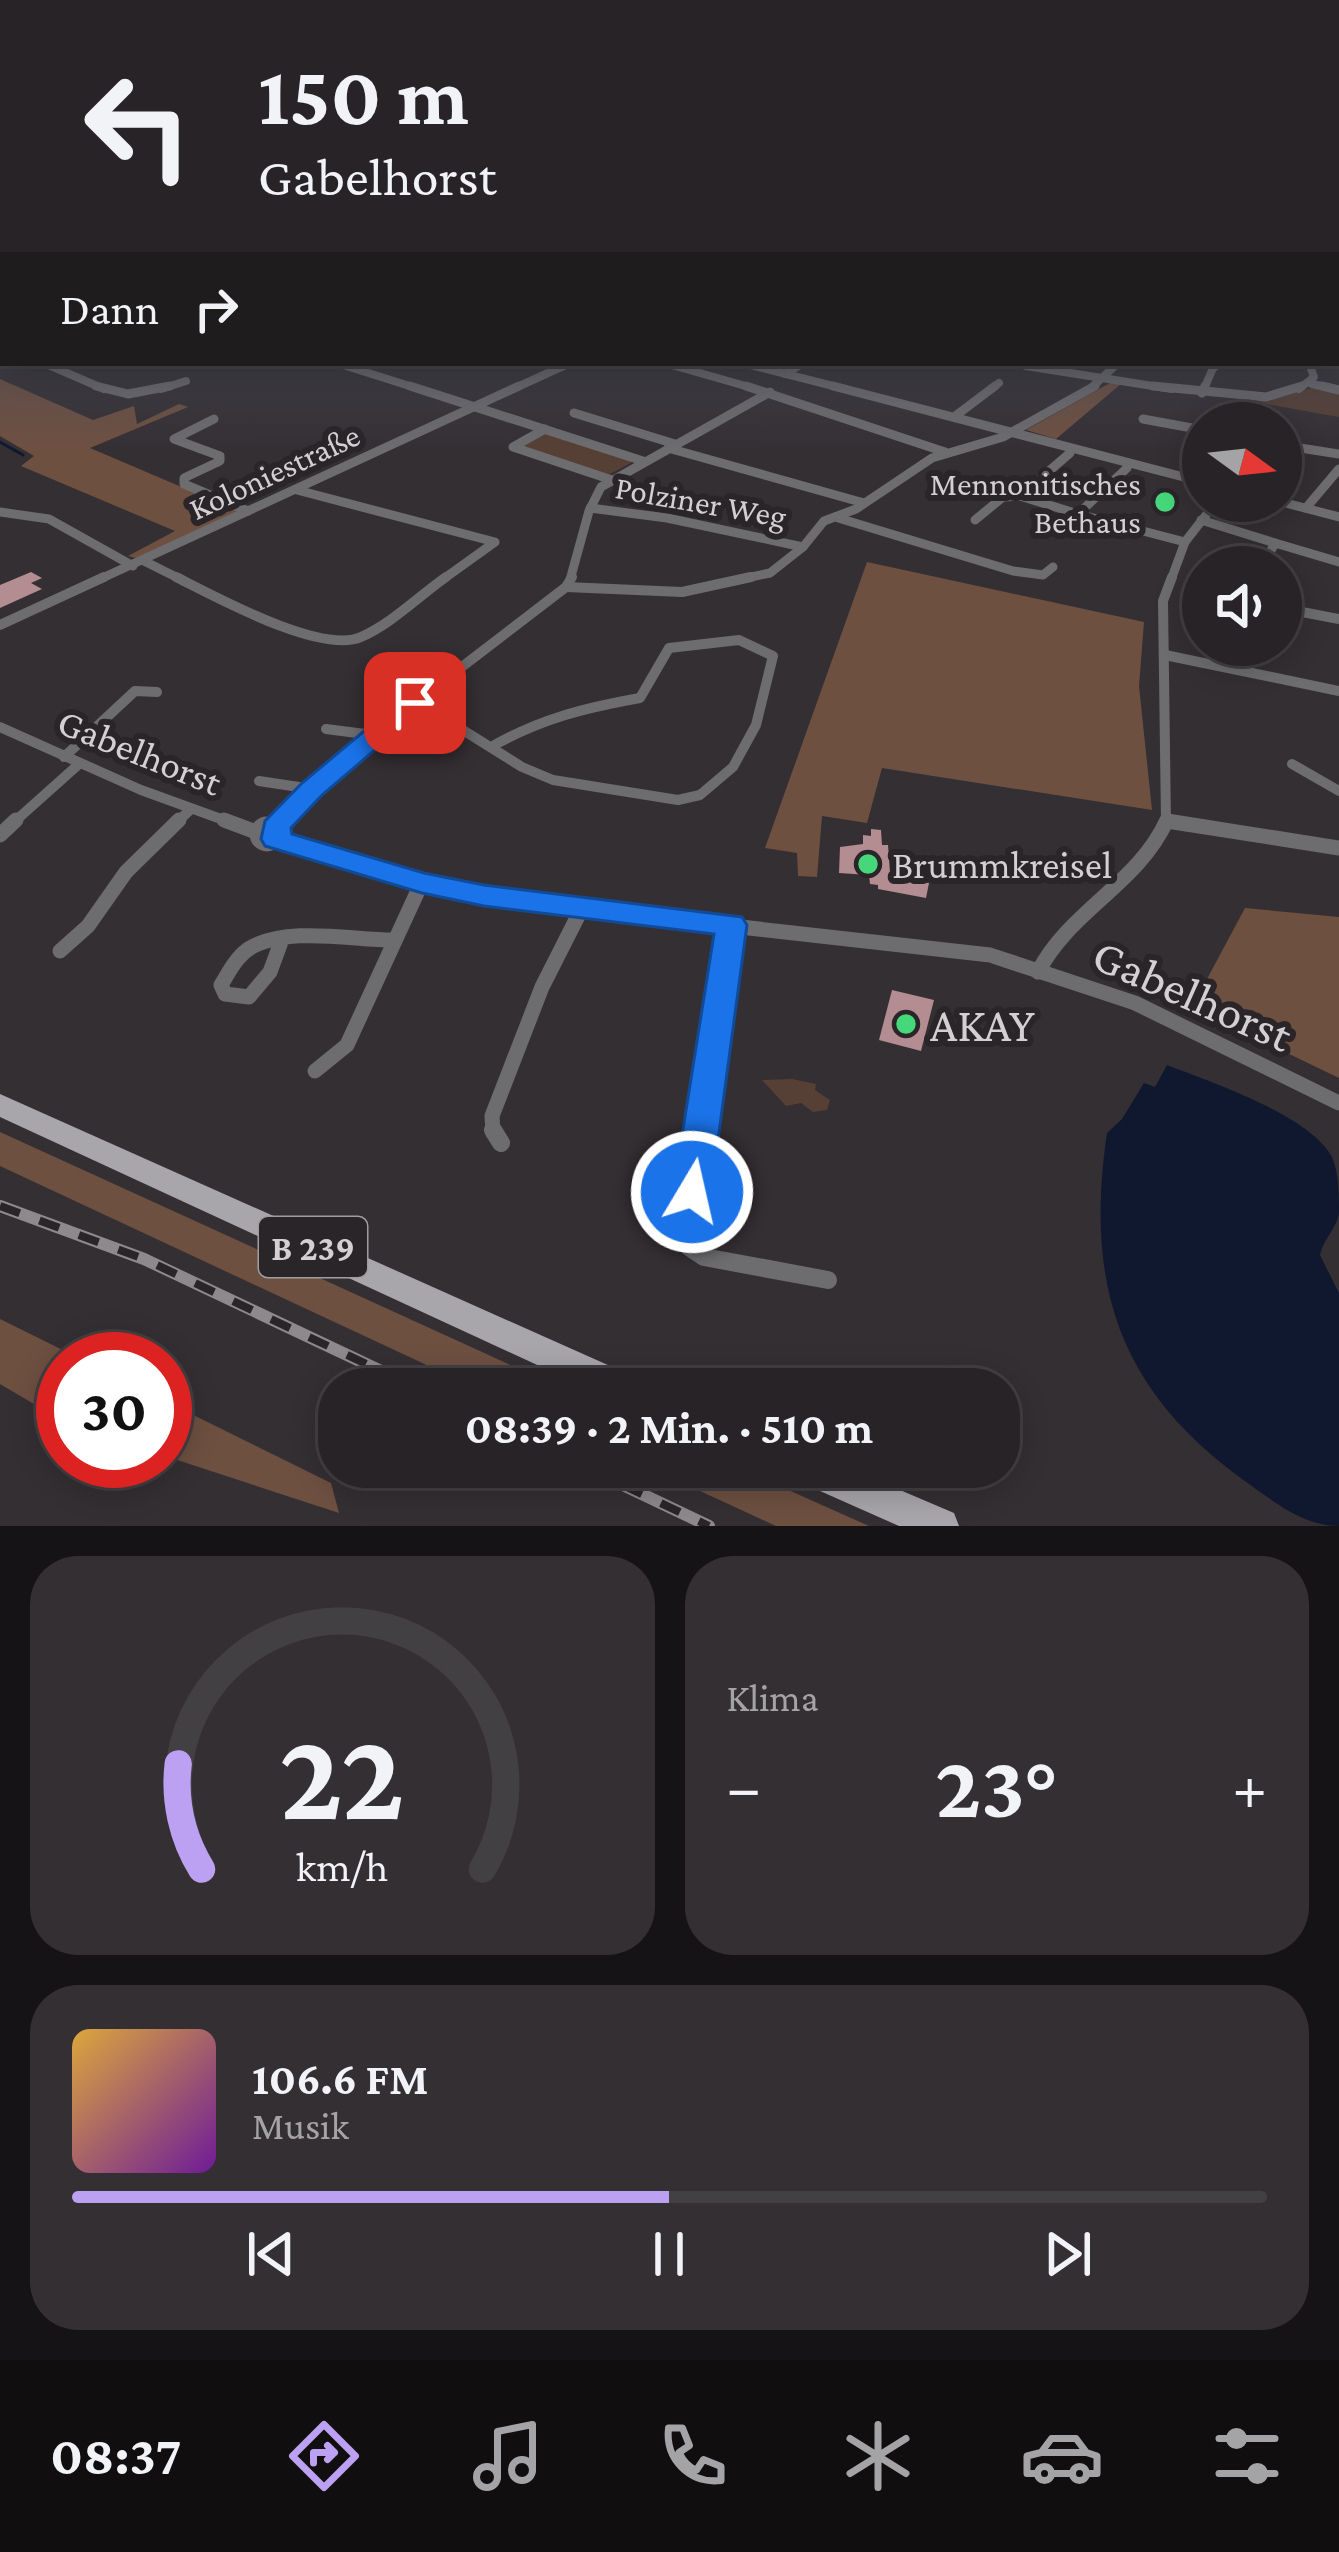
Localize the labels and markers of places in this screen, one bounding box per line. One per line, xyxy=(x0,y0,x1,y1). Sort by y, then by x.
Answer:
place label: Mennonitisches Bethaus xyxy=(930,465,1141,540)
marker: Mennonitisches Bethaus xyxy=(1152,489,1178,515)
pin xyxy=(364,652,466,754)
place label: Brummkreisel xyxy=(892,843,1112,886)
marker: Brummkreisel xyxy=(855,851,881,877)
place label: AKAY xyxy=(930,998,1035,1051)
marker: AKAY xyxy=(893,1011,919,1037)

